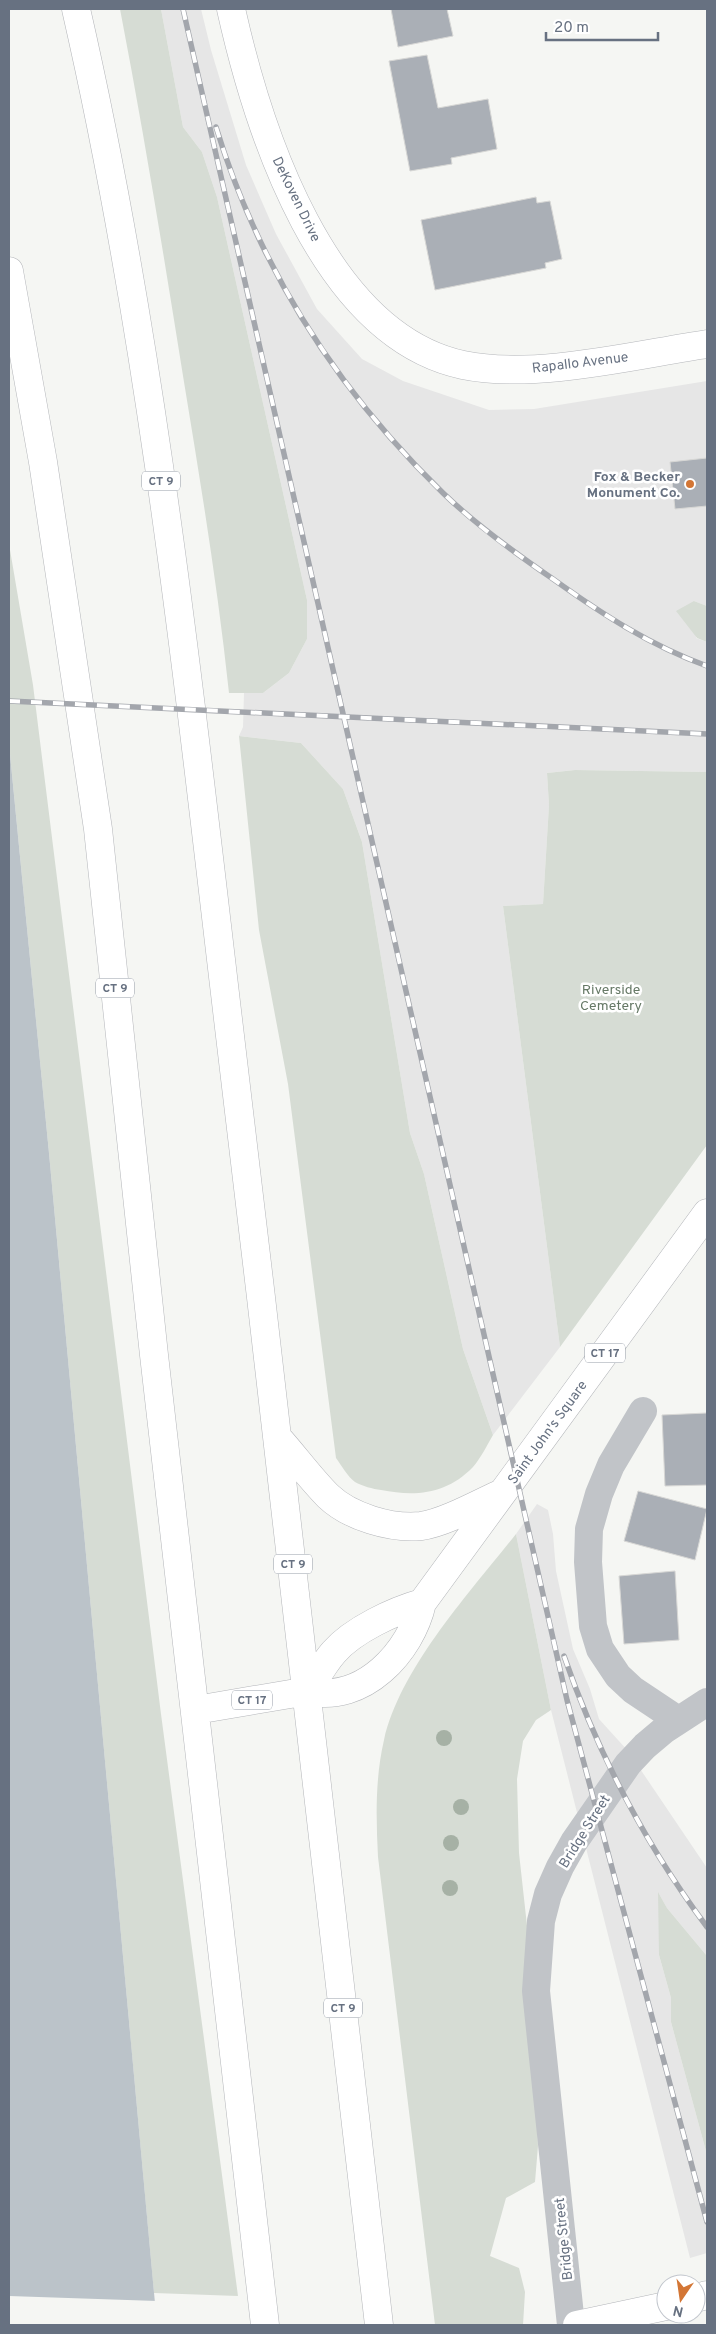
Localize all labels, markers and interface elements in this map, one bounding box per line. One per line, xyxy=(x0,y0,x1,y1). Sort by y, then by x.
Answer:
scale bar xyxy=(546,10,658,42)
text: 20 m xyxy=(554,19,589,38)
street label: DeKoven Drive xyxy=(268,154,324,245)
street label: Rapallo Avenue xyxy=(531,349,629,378)
place label: Fox & Becker Monument Co. xyxy=(587,469,680,502)
road number: CT 9 xyxy=(142,472,180,491)
marker: Fox & Becker Monument Co. xyxy=(684,478,696,490)
road number: CT 9 xyxy=(96,978,134,998)
park label: Riverside Cemetery xyxy=(580,982,642,1015)
road number: CT 17 xyxy=(585,1344,625,1362)
street label: Saint John's Square xyxy=(505,1378,592,1488)
road number: CT 9 xyxy=(274,1555,312,1574)
road number: CT 17 xyxy=(232,1690,272,1710)
street label: Bridge Street xyxy=(556,1792,615,1872)
road number: CT 9 xyxy=(324,1999,362,2018)
street label: Bridge Street xyxy=(552,2197,577,2281)
north arrow xyxy=(656,2274,706,2324)
text: N xyxy=(672,2301,685,2320)

